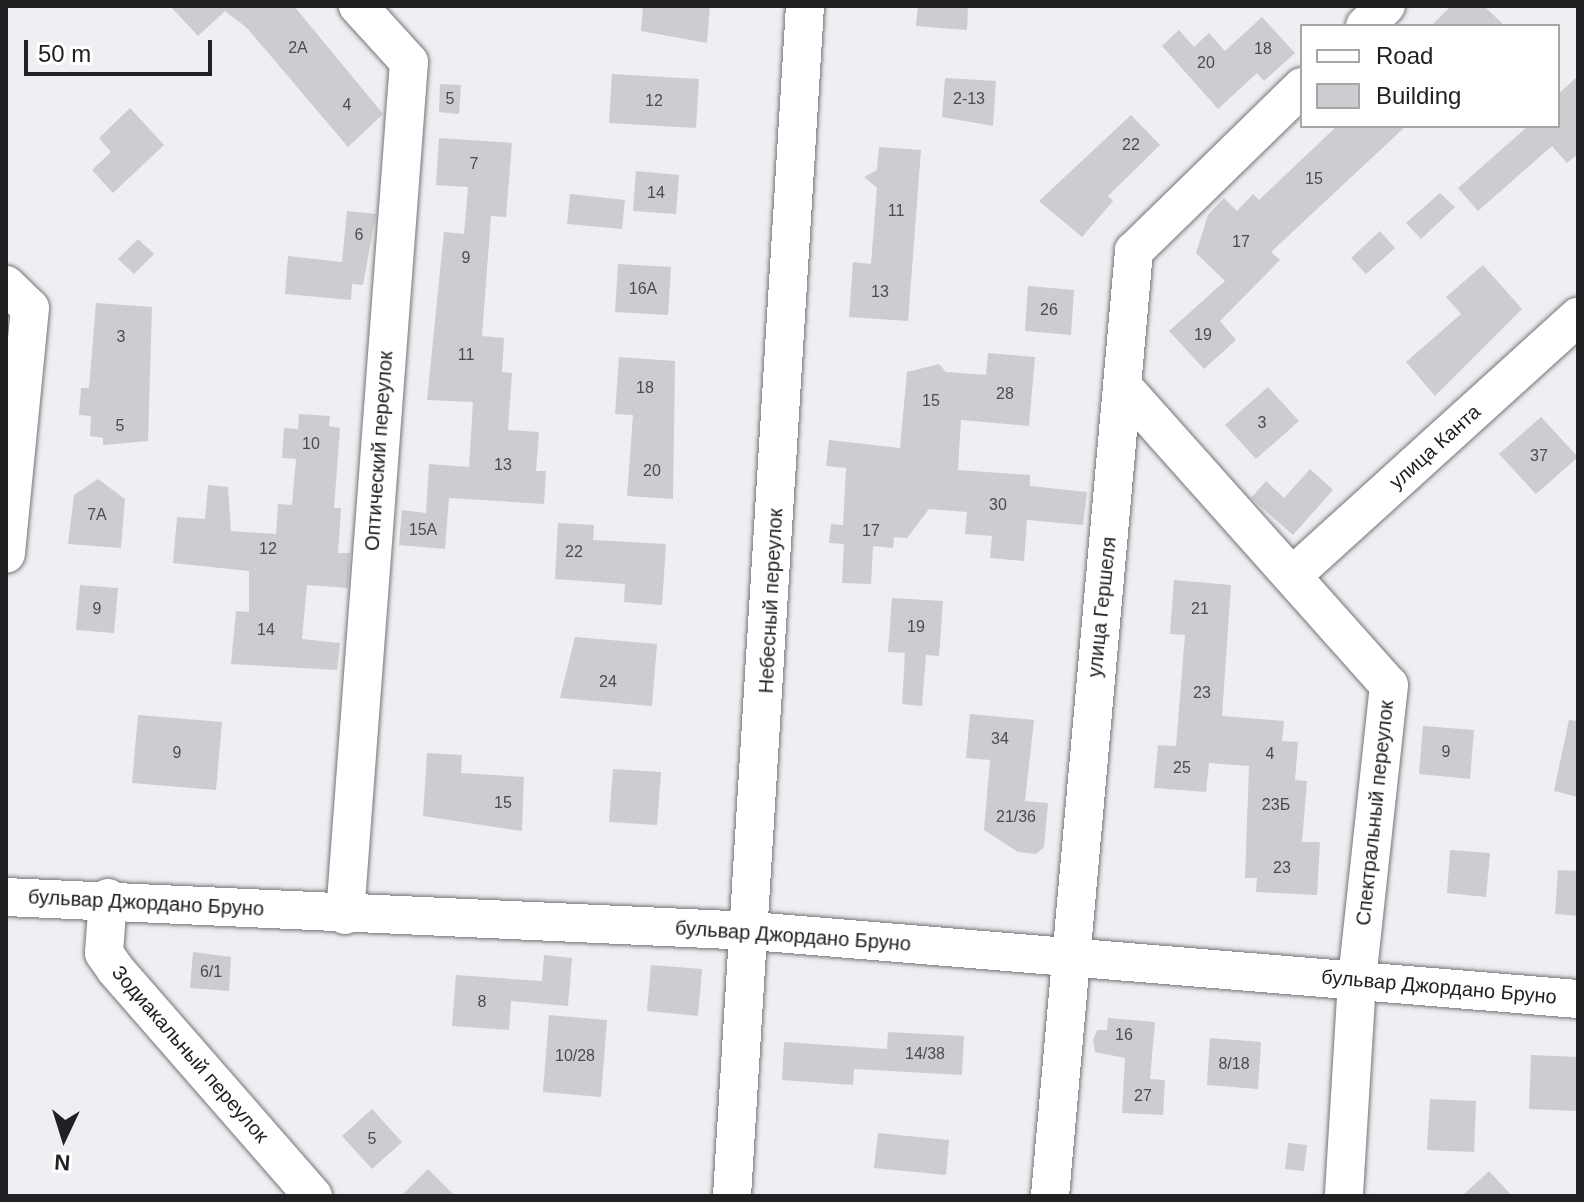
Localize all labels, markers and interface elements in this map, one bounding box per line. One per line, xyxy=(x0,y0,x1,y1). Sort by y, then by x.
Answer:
scale bar xyxy=(28,24,216,74)
legend xyxy=(1300,24,1560,128)
house number: 2А xyxy=(288,38,308,58)
house number: 18 xyxy=(1254,39,1272,59)
text: 50 m xyxy=(38,40,91,67)
text: Road xyxy=(1376,42,1433,69)
house number: 20 xyxy=(1197,53,1215,73)
text: Building xyxy=(1376,82,1461,109)
house number: 5 xyxy=(446,89,454,109)
house number: 2-13 xyxy=(953,89,985,109)
house number: 12 xyxy=(645,91,663,111)
house number: 4 xyxy=(343,95,351,115)
house number: 22 xyxy=(1122,135,1140,155)
house number: 7 xyxy=(470,154,478,174)
house number: 15 xyxy=(1305,169,1323,189)
house number: 14 xyxy=(647,183,665,203)
house number: 11 xyxy=(888,201,904,221)
house number: 6 xyxy=(355,225,363,245)
house number: 17 xyxy=(1232,232,1250,252)
house number: 9 xyxy=(462,248,470,268)
house number: 16А xyxy=(629,279,657,299)
house number: 13 xyxy=(871,282,889,302)
house number: 26 xyxy=(1040,300,1058,320)
house number: 19 xyxy=(1194,325,1212,345)
house number: 3 xyxy=(117,327,125,347)
house number: 11 xyxy=(458,345,474,365)
street label: Оптический переулок xyxy=(360,350,398,552)
house number: 18 xyxy=(636,378,654,398)
house number: 28 xyxy=(996,384,1014,404)
house number: 15 xyxy=(922,391,940,411)
street label: улица Канта xyxy=(1384,400,1486,494)
house number: 3 xyxy=(1258,413,1266,433)
house number: 5 xyxy=(116,416,124,436)
house number: 10 xyxy=(302,434,320,454)
house number: 37 xyxy=(1530,446,1548,466)
house number: 13 xyxy=(494,455,512,475)
house number: 20 xyxy=(643,461,661,481)
house number: 30 xyxy=(989,495,1007,515)
house number: 7А xyxy=(87,505,107,525)
street label: Небесный переулок xyxy=(754,508,788,694)
house number: 15А xyxy=(409,520,437,540)
house number: 17 xyxy=(862,521,880,541)
street label: улица Гершеля xyxy=(1083,535,1121,679)
house number: 12 xyxy=(259,539,277,559)
house number: 22 xyxy=(565,542,583,562)
house number: 9 xyxy=(93,599,101,619)
house number: 21 xyxy=(1191,599,1209,619)
house number: 19 xyxy=(907,617,925,637)
house number: 14 xyxy=(257,620,275,640)
house number: 24 xyxy=(599,672,617,692)
house number: 23 xyxy=(1193,683,1211,703)
street label: Спектральный переулок xyxy=(1351,699,1399,927)
house number: 34 xyxy=(991,729,1009,749)
house number: 9 xyxy=(1442,742,1450,762)
house number: 9 xyxy=(173,743,181,763)
house number: 4 xyxy=(1266,744,1274,764)
house number: 25 xyxy=(1173,758,1191,778)
house number: 15 xyxy=(494,793,512,813)
house number: 23Б xyxy=(1262,795,1290,815)
house number: 21/36 xyxy=(996,807,1036,827)
house number: 23 xyxy=(1273,858,1291,878)
street label: бульвар Джордано Бруно xyxy=(27,885,265,921)
street label: бульвар Джордано Бруно xyxy=(674,916,912,956)
street label: Зодиакальный переулок xyxy=(107,961,273,1147)
house number: 6/1 xyxy=(200,962,222,982)
street label: бульвар Джордано Бруно xyxy=(1320,965,1558,1009)
house number: 8 xyxy=(478,992,486,1012)
house number: 16 xyxy=(1115,1025,1133,1045)
house number: 14/38 xyxy=(905,1044,945,1064)
house number: 10/28 xyxy=(555,1046,595,1066)
house number: 8/18 xyxy=(1218,1054,1250,1074)
house number: 27 xyxy=(1134,1086,1152,1106)
north arrow xyxy=(24,1098,104,1178)
house number: 5 xyxy=(368,1129,376,1149)
text: N xyxy=(54,1149,71,1175)

